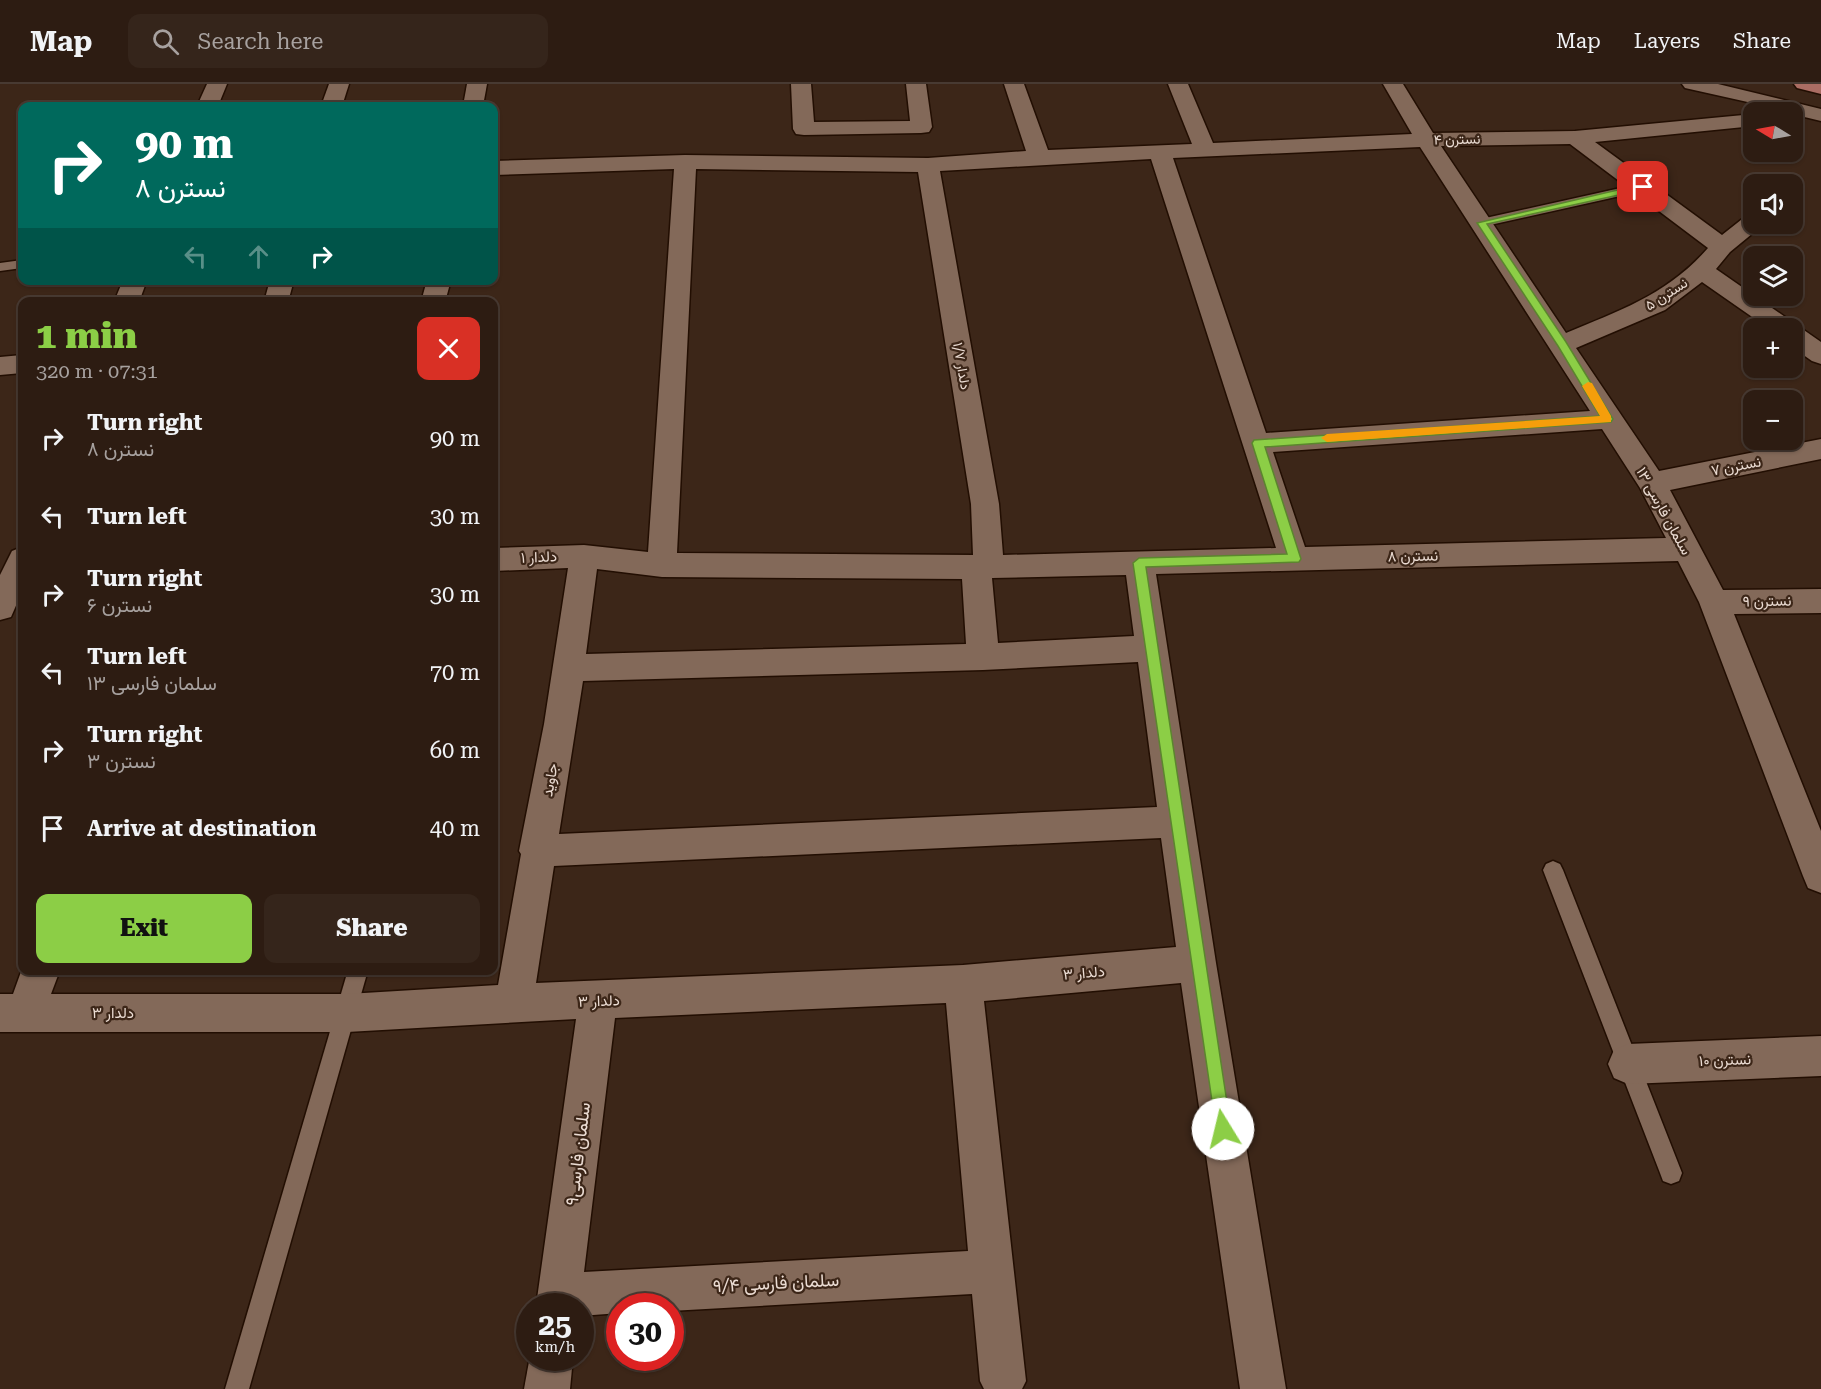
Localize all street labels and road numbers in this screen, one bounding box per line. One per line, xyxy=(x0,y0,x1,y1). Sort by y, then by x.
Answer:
street label: نسترن ۴ xyxy=(1433,131,1481,148)
street label: نسترن ۵ xyxy=(1642,274,1691,314)
street label: دلدار ۱/۷ xyxy=(949,341,974,391)
street label: نسترن ۷ xyxy=(1710,452,1762,480)
street label: ۱۳ سلمان فارسی xyxy=(1632,464,1696,559)
street label: دلدار ۱ xyxy=(521,547,557,567)
street label: نسترن ۸ xyxy=(1388,547,1438,565)
street label: نسترن ۹ xyxy=(1742,592,1792,610)
street label: جاوید xyxy=(538,762,562,798)
street label: دلدار ۳ xyxy=(1062,962,1106,984)
street label: دلدار ۳ xyxy=(578,991,620,1011)
street label: دلدار ۳ xyxy=(92,1004,134,1022)
street label: نسترن ۱۰ xyxy=(1699,1050,1751,1070)
street label: سلمان فارسی۹ xyxy=(561,1101,595,1207)
street label: سلمان فارسی ۹/۴ xyxy=(712,1269,840,1297)

